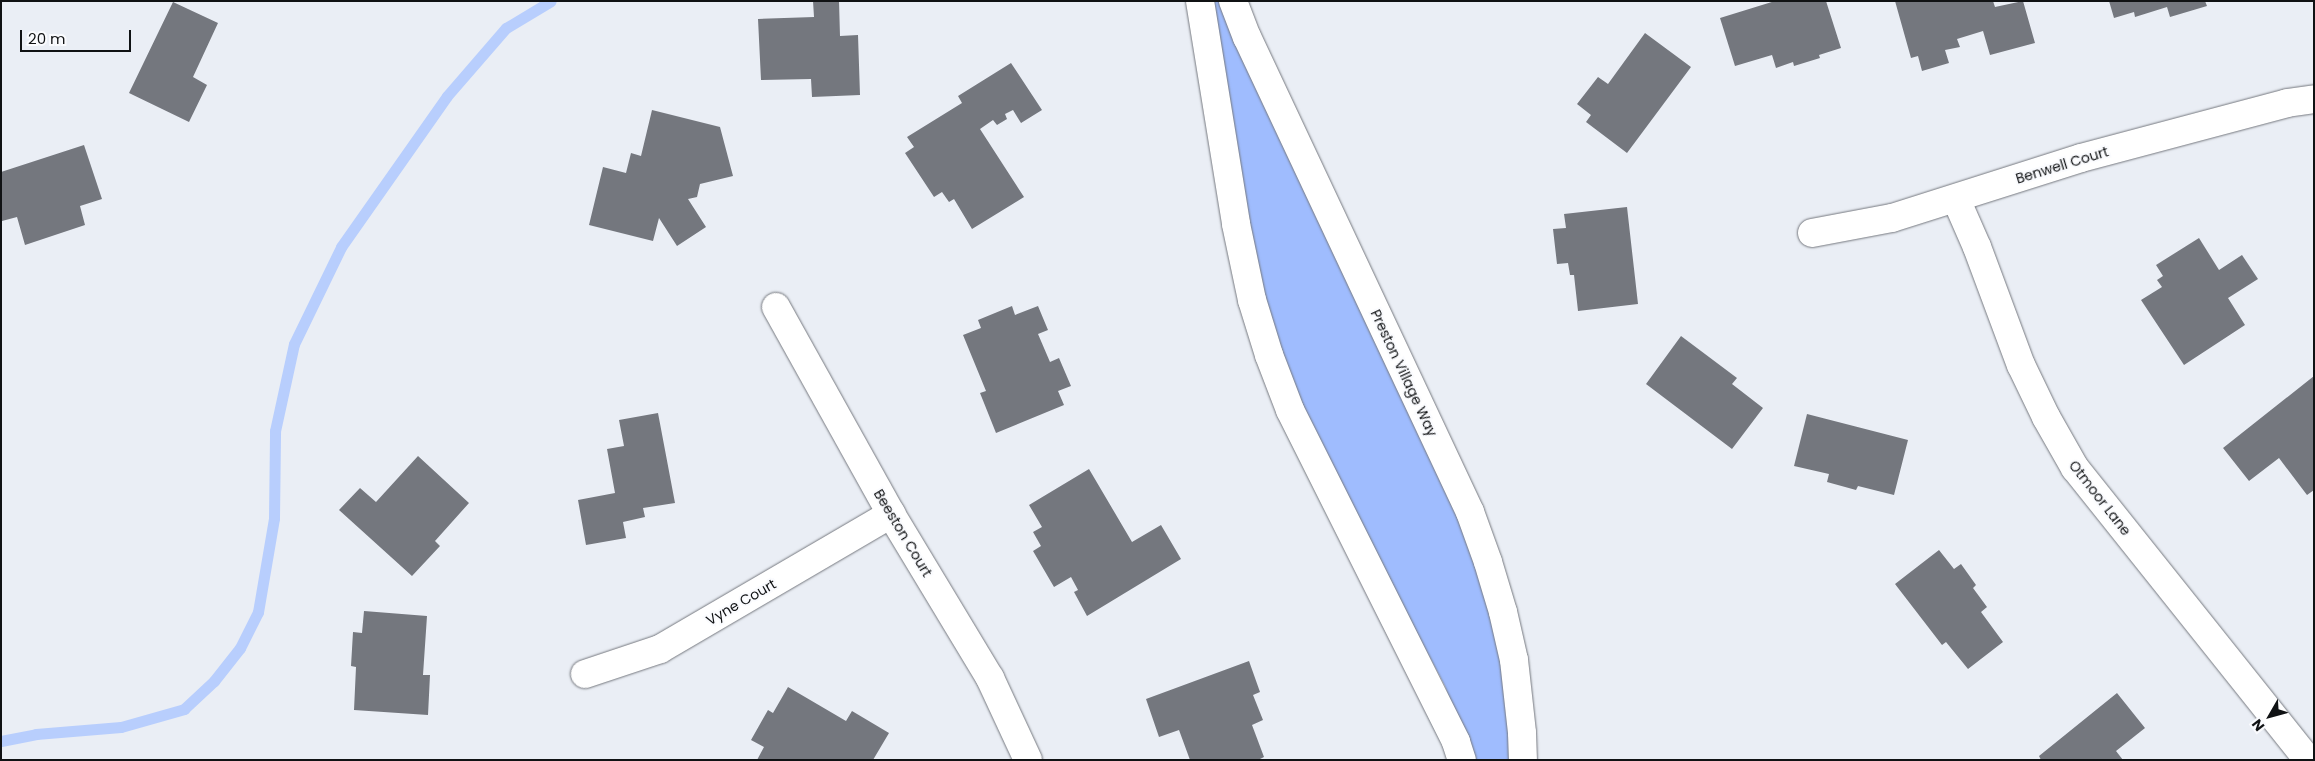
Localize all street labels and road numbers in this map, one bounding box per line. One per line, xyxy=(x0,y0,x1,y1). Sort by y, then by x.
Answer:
street label: Benwell Court xyxy=(2014,143,2110,187)
street label: Preston Village Way xyxy=(1367,307,1441,439)
street label: Otmoor Lane xyxy=(2066,457,2134,539)
street label: Beeston Court xyxy=(870,486,936,580)
street label: Vyne Court xyxy=(703,575,779,629)

